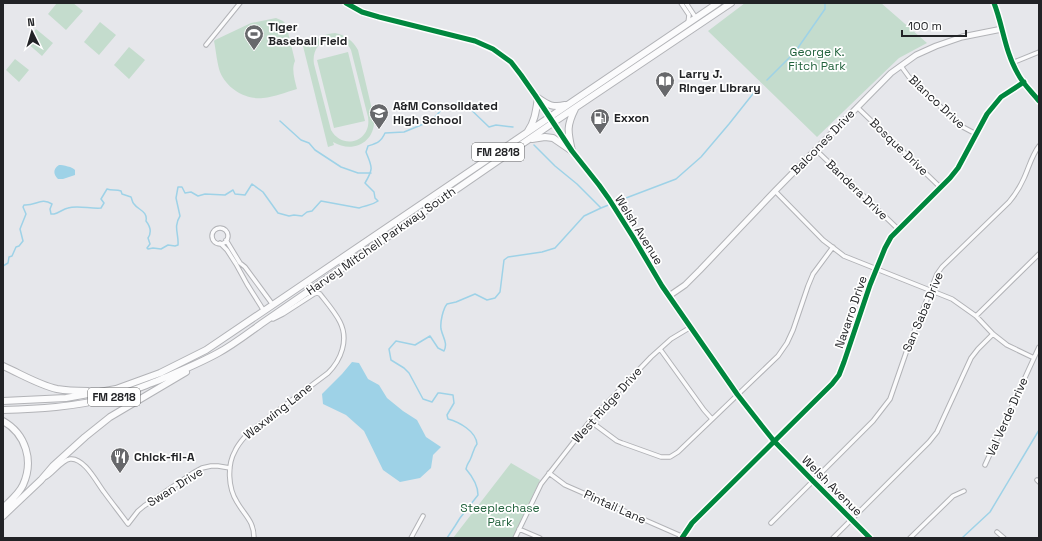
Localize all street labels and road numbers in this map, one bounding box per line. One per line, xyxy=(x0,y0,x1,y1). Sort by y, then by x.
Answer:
street label: Blanco Drive xyxy=(905,72,969,132)
street label: Balcones Drive xyxy=(788,106,858,178)
street label: Bosque Drive xyxy=(866,115,932,179)
road number: FM 2818 xyxy=(472,143,524,161)
street label: Bandera Drive xyxy=(823,156,891,224)
street label: Harvey Mitchell Parkway South xyxy=(303,183,459,299)
street label: Welsh Avenue xyxy=(611,192,667,268)
street label: San Saba Drive xyxy=(899,270,947,354)
street label: Navarro Drive xyxy=(831,274,871,350)
street label: West Ridge Drive xyxy=(569,364,645,446)
street label: Val Verde Drive xyxy=(982,375,1032,459)
street label: Waxwing Lane xyxy=(240,379,316,443)
road number: FM 2818 xyxy=(88,388,140,406)
street label: Welsh Avenue xyxy=(798,452,866,520)
street label: Swan Drive xyxy=(144,464,206,510)
street label: Pintail Lane xyxy=(581,486,649,528)

